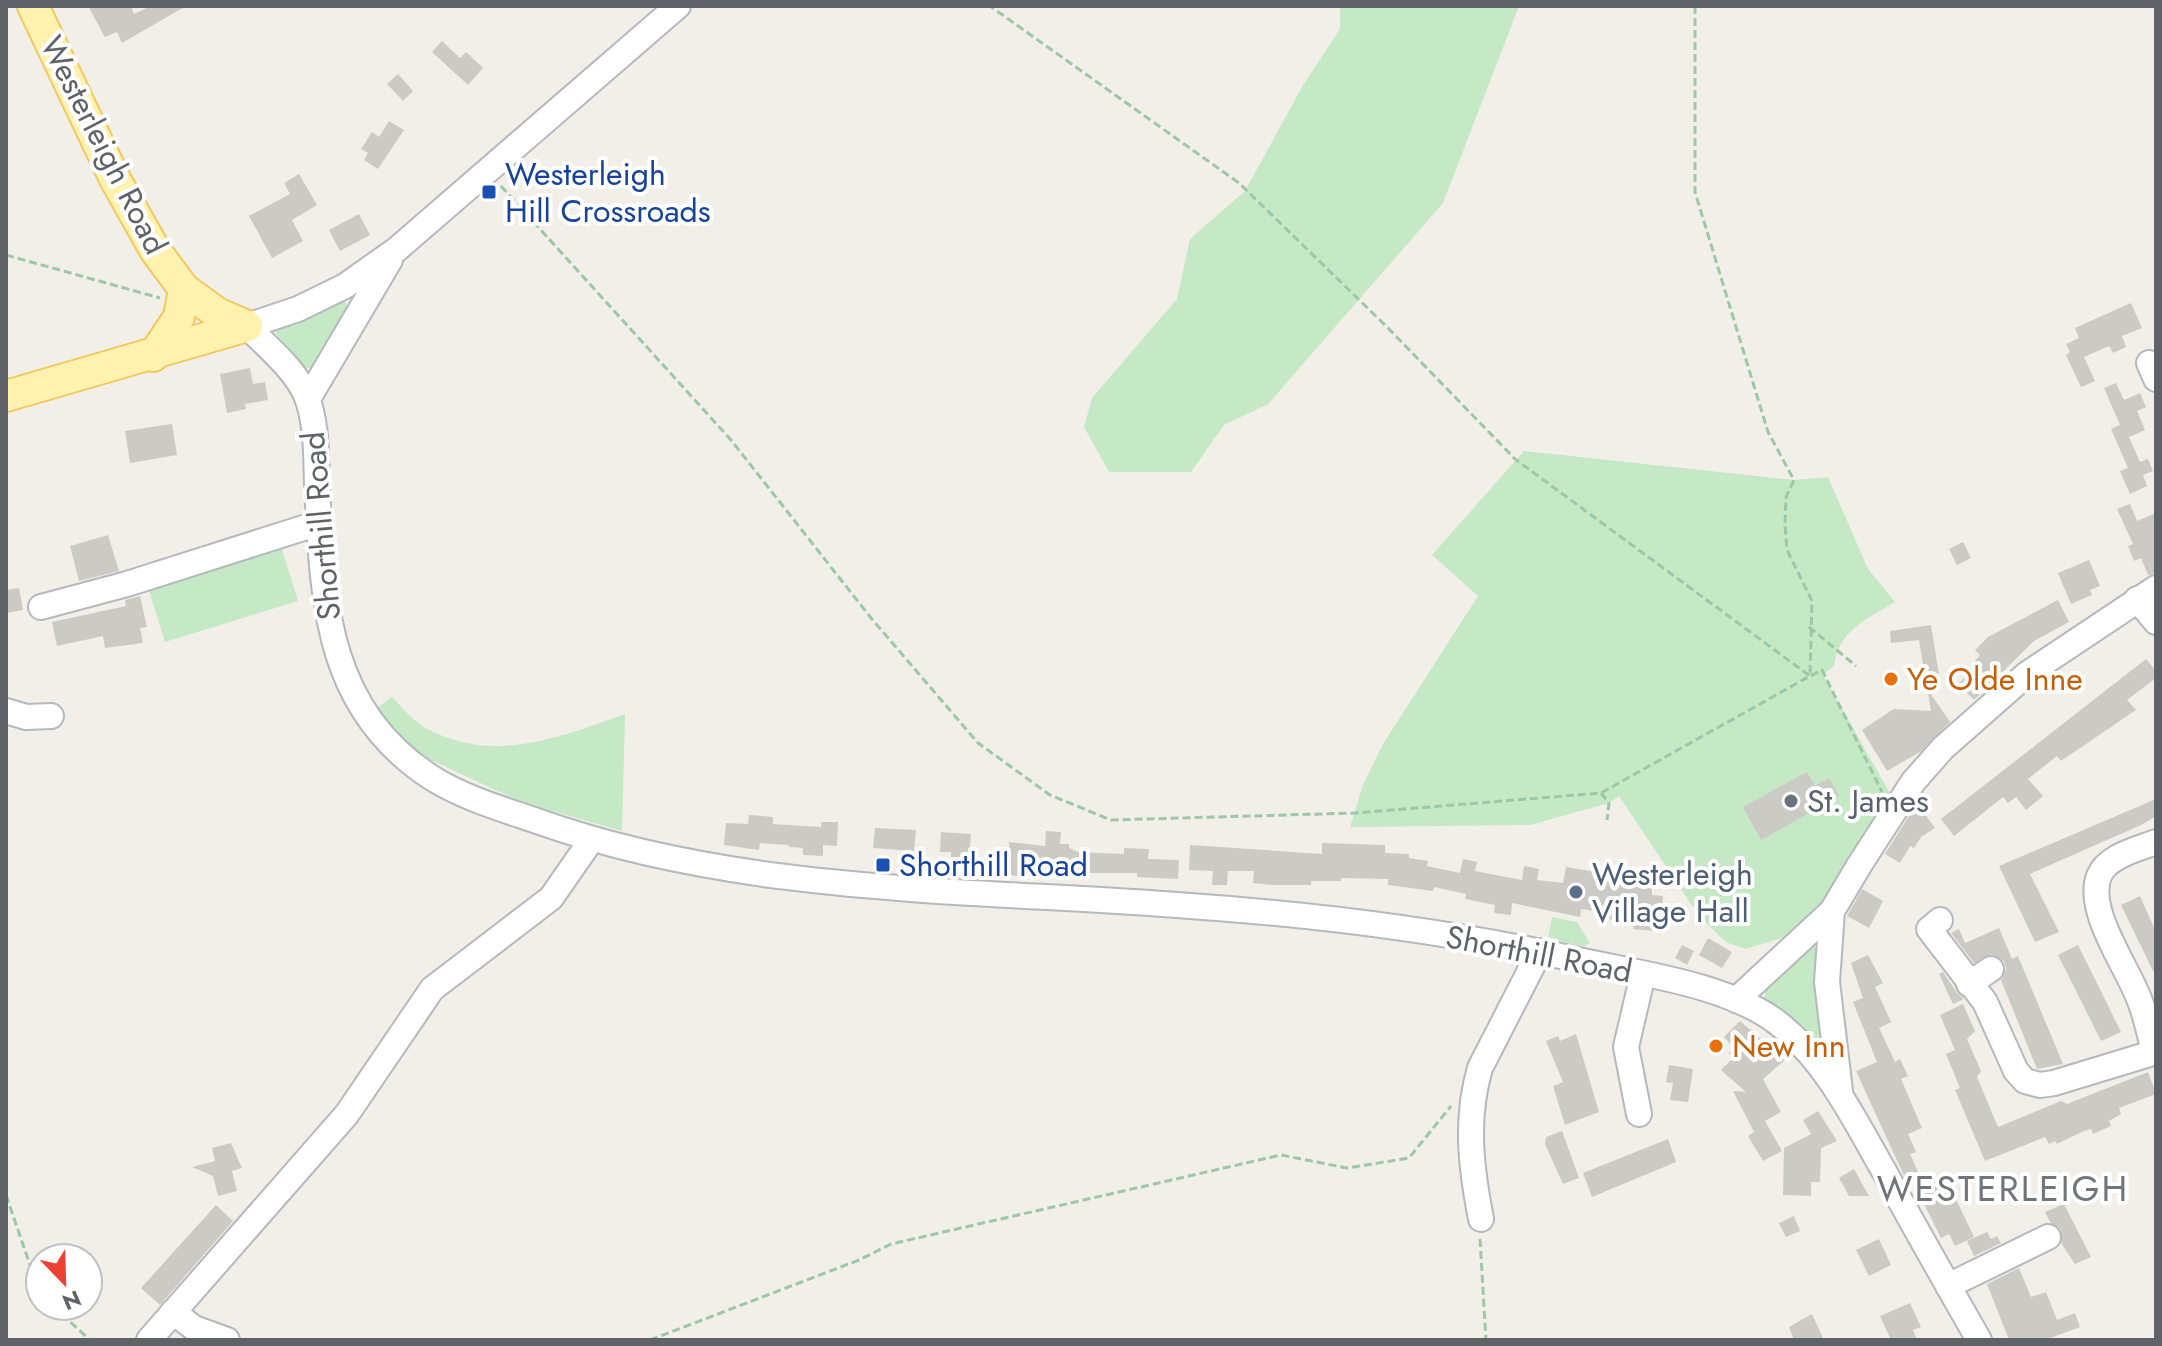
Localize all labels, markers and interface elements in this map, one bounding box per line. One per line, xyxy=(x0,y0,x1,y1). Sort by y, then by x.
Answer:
street label: Westerleigh Road xyxy=(29,28,179,262)
place label: Westerleigh Hill Crossroads xyxy=(505,151,711,234)
marker: Westerleigh Hill Crossroads xyxy=(480,183,498,201)
street label: Shorthill Road xyxy=(290,430,352,622)
place label: Ye Olde Inne xyxy=(1907,656,2083,702)
marker: Ye Olde Inne xyxy=(1882,670,1900,688)
place label: St. James xyxy=(1807,778,1929,824)
marker: St. James xyxy=(1782,792,1800,810)
place label: Shorthill Road xyxy=(899,842,1088,888)
place label: Westerleigh Village Hall xyxy=(1592,851,1753,934)
marker: Shorthill Road xyxy=(874,856,892,874)
marker: Westerleigh Village Hall xyxy=(1567,883,1585,901)
street label: Shorthill Road xyxy=(1442,913,1636,995)
place label: New Inn xyxy=(1732,1023,1846,1069)
marker: New Inn xyxy=(1707,1037,1725,1055)
district label: WESTERLEIGH xyxy=(1877,1162,2129,1214)
north arrow xyxy=(24,1242,104,1322)
text: N xyxy=(58,1282,86,1319)

